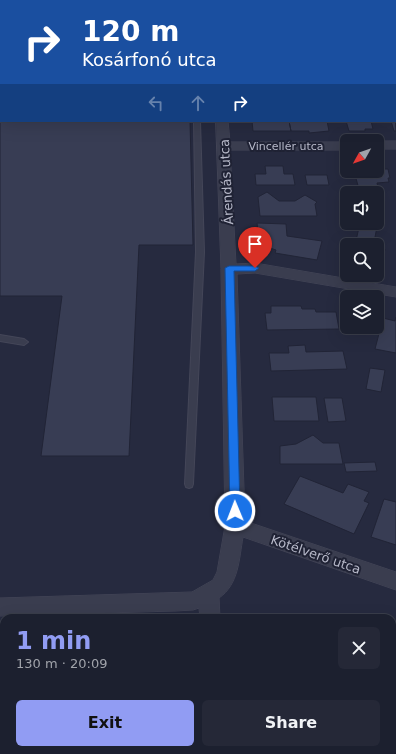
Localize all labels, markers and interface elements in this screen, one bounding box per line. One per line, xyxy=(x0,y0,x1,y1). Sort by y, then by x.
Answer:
text: 120 m xyxy=(82,15,179,48)
icon: right xyxy=(16,16,68,68)
text: Kosárfonó utca xyxy=(82,49,217,70)
icon: left xyxy=(145,92,167,114)
icon: ahead xyxy=(187,92,209,114)
icon: right xyxy=(229,92,251,114)
north arrow xyxy=(340,134,384,178)
map controls xyxy=(340,134,384,334)
street label: Árendás utca xyxy=(217,139,236,225)
street label: Vincellér utca xyxy=(248,140,324,153)
button: sound xyxy=(340,186,384,230)
pin xyxy=(238,227,272,268)
icon: arrive xyxy=(244,233,266,255)
button: search xyxy=(340,238,384,282)
button: layers xyxy=(340,290,384,334)
position arrow xyxy=(214,490,256,532)
street label: Kötélverő utca xyxy=(269,532,363,577)
text: 1 min xyxy=(16,627,91,655)
button: close xyxy=(338,627,380,669)
text: 130 m · 20:09 xyxy=(16,656,107,671)
button: Exit xyxy=(16,700,194,746)
button: Share xyxy=(202,700,380,746)

